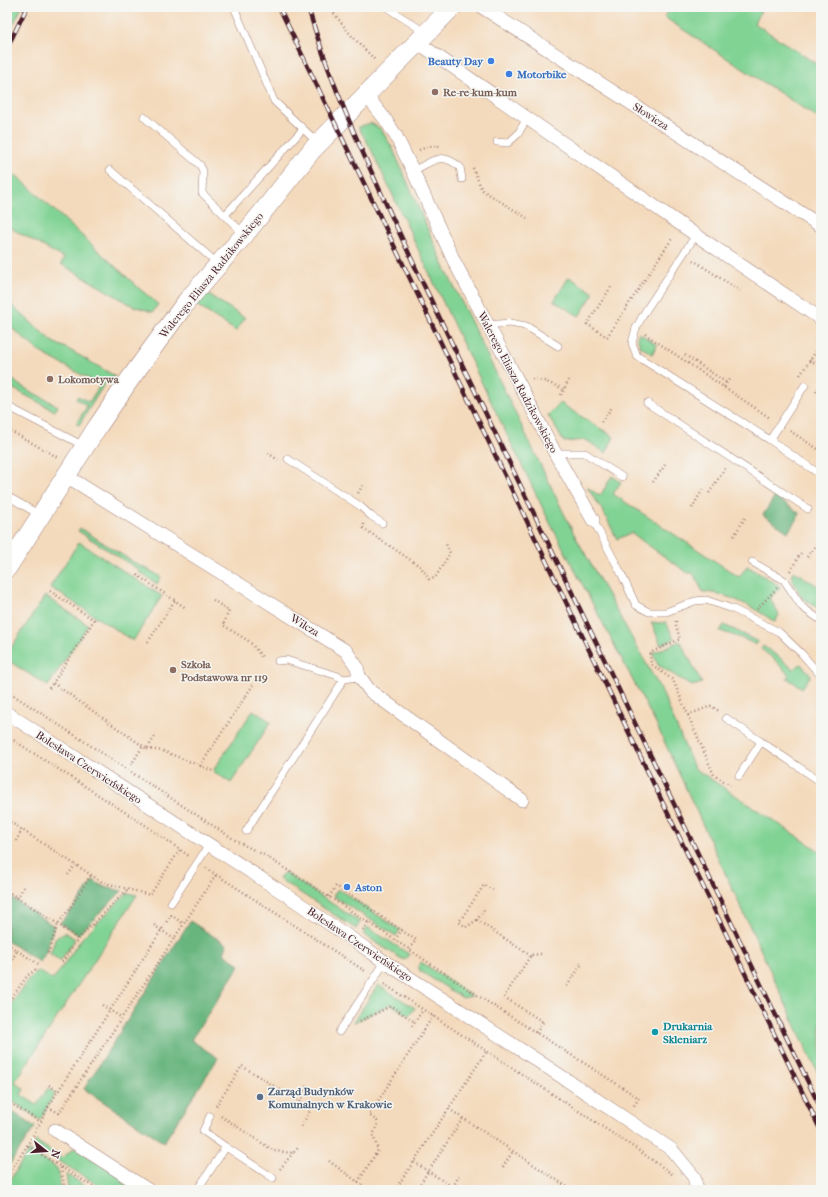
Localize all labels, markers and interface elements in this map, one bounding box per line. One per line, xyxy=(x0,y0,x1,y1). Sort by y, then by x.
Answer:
place label: Beauty Day xyxy=(428,55,484,68)
marker: Beauty Day xyxy=(486,56,496,66)
place label: Motorbike xyxy=(516,68,567,81)
marker: Motorbike xyxy=(504,69,514,79)
place label: Re-re-kum-kum xyxy=(443,86,518,99)
marker: Re-re-kum-kum xyxy=(430,87,440,97)
street label: Słowicza xyxy=(630,100,672,133)
street label: Walerego Eliasza Radzikowskiego xyxy=(156,210,266,342)
street label: Walerego Eliasza Radzikowskiego xyxy=(474,309,561,455)
place label: Lokomotywa xyxy=(58,373,120,386)
marker: Lokomotywa xyxy=(45,374,55,384)
street label: Wilcza xyxy=(287,611,322,640)
place label: Szkoła Podstawowa nr 119 xyxy=(181,658,268,684)
marker: Szkoła Podstawowa nr 119 xyxy=(168,665,178,675)
street label: Bolesława Czerwieńskiego xyxy=(33,728,145,807)
place label: Aston xyxy=(354,881,383,894)
marker: Aston xyxy=(342,882,352,892)
street label: Bolesława Czerwieńskiego xyxy=(305,904,415,985)
place label: Drukarnia Skleniarz xyxy=(662,1020,713,1046)
marker: Drukarnia Skleniarz xyxy=(650,1027,660,1037)
place label: Zarząd Budynków Komunalnych w Krakowie xyxy=(268,1085,393,1111)
marker: Zarząd Budynków Komunalnych w Krakowie xyxy=(255,1092,265,1102)
north arrow xyxy=(26,1131,66,1171)
text: N xyxy=(47,1148,63,1160)

